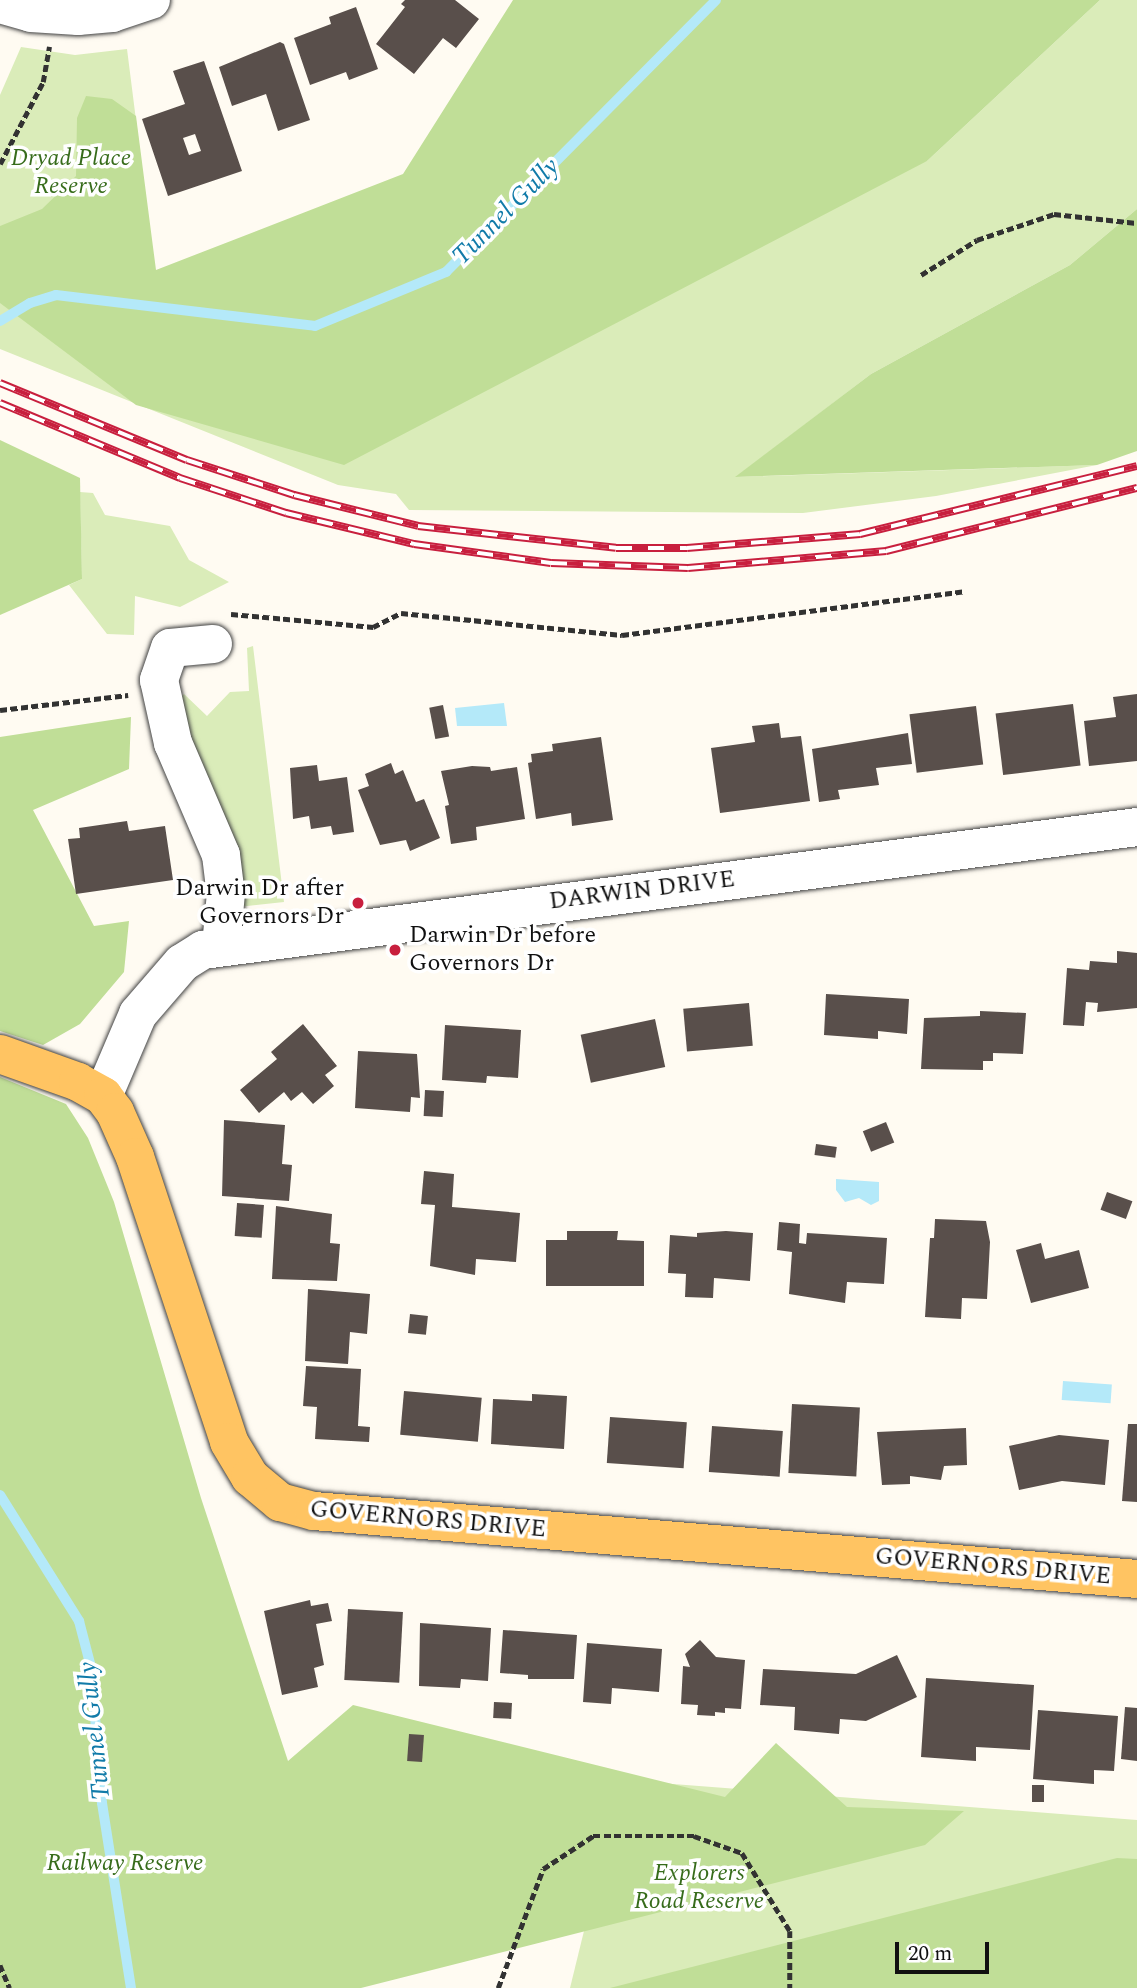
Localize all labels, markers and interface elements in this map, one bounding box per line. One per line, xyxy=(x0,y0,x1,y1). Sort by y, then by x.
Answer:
park label: Dryad Place Reserve xyxy=(11,145,131,201)
water label: Tunnel Gully xyxy=(446,152,566,272)
street label: DARWIN DRIVE xyxy=(548,865,736,917)
place label: Darwin Dr after Governors Dr xyxy=(175,875,344,931)
marker: Darwin Dr after Governors Dr xyxy=(350,895,366,911)
place label: Darwin Dr before Governors Dr xyxy=(409,922,596,978)
marker: Darwin Dr before Governors Dr xyxy=(387,942,403,958)
street label: GOVERNORS DRIVE xyxy=(309,1495,547,1545)
street label: GOVERNORS DRIVE xyxy=(874,1542,1112,1592)
water label: Tunnel Gully xyxy=(72,1660,118,1802)
park label: Railway Reserve xyxy=(46,1850,204,1878)
park label: Explorers Road Reserve xyxy=(634,1860,764,1916)
scale bar xyxy=(899,1928,993,1972)
text: 20 m xyxy=(908,1938,952,1970)

